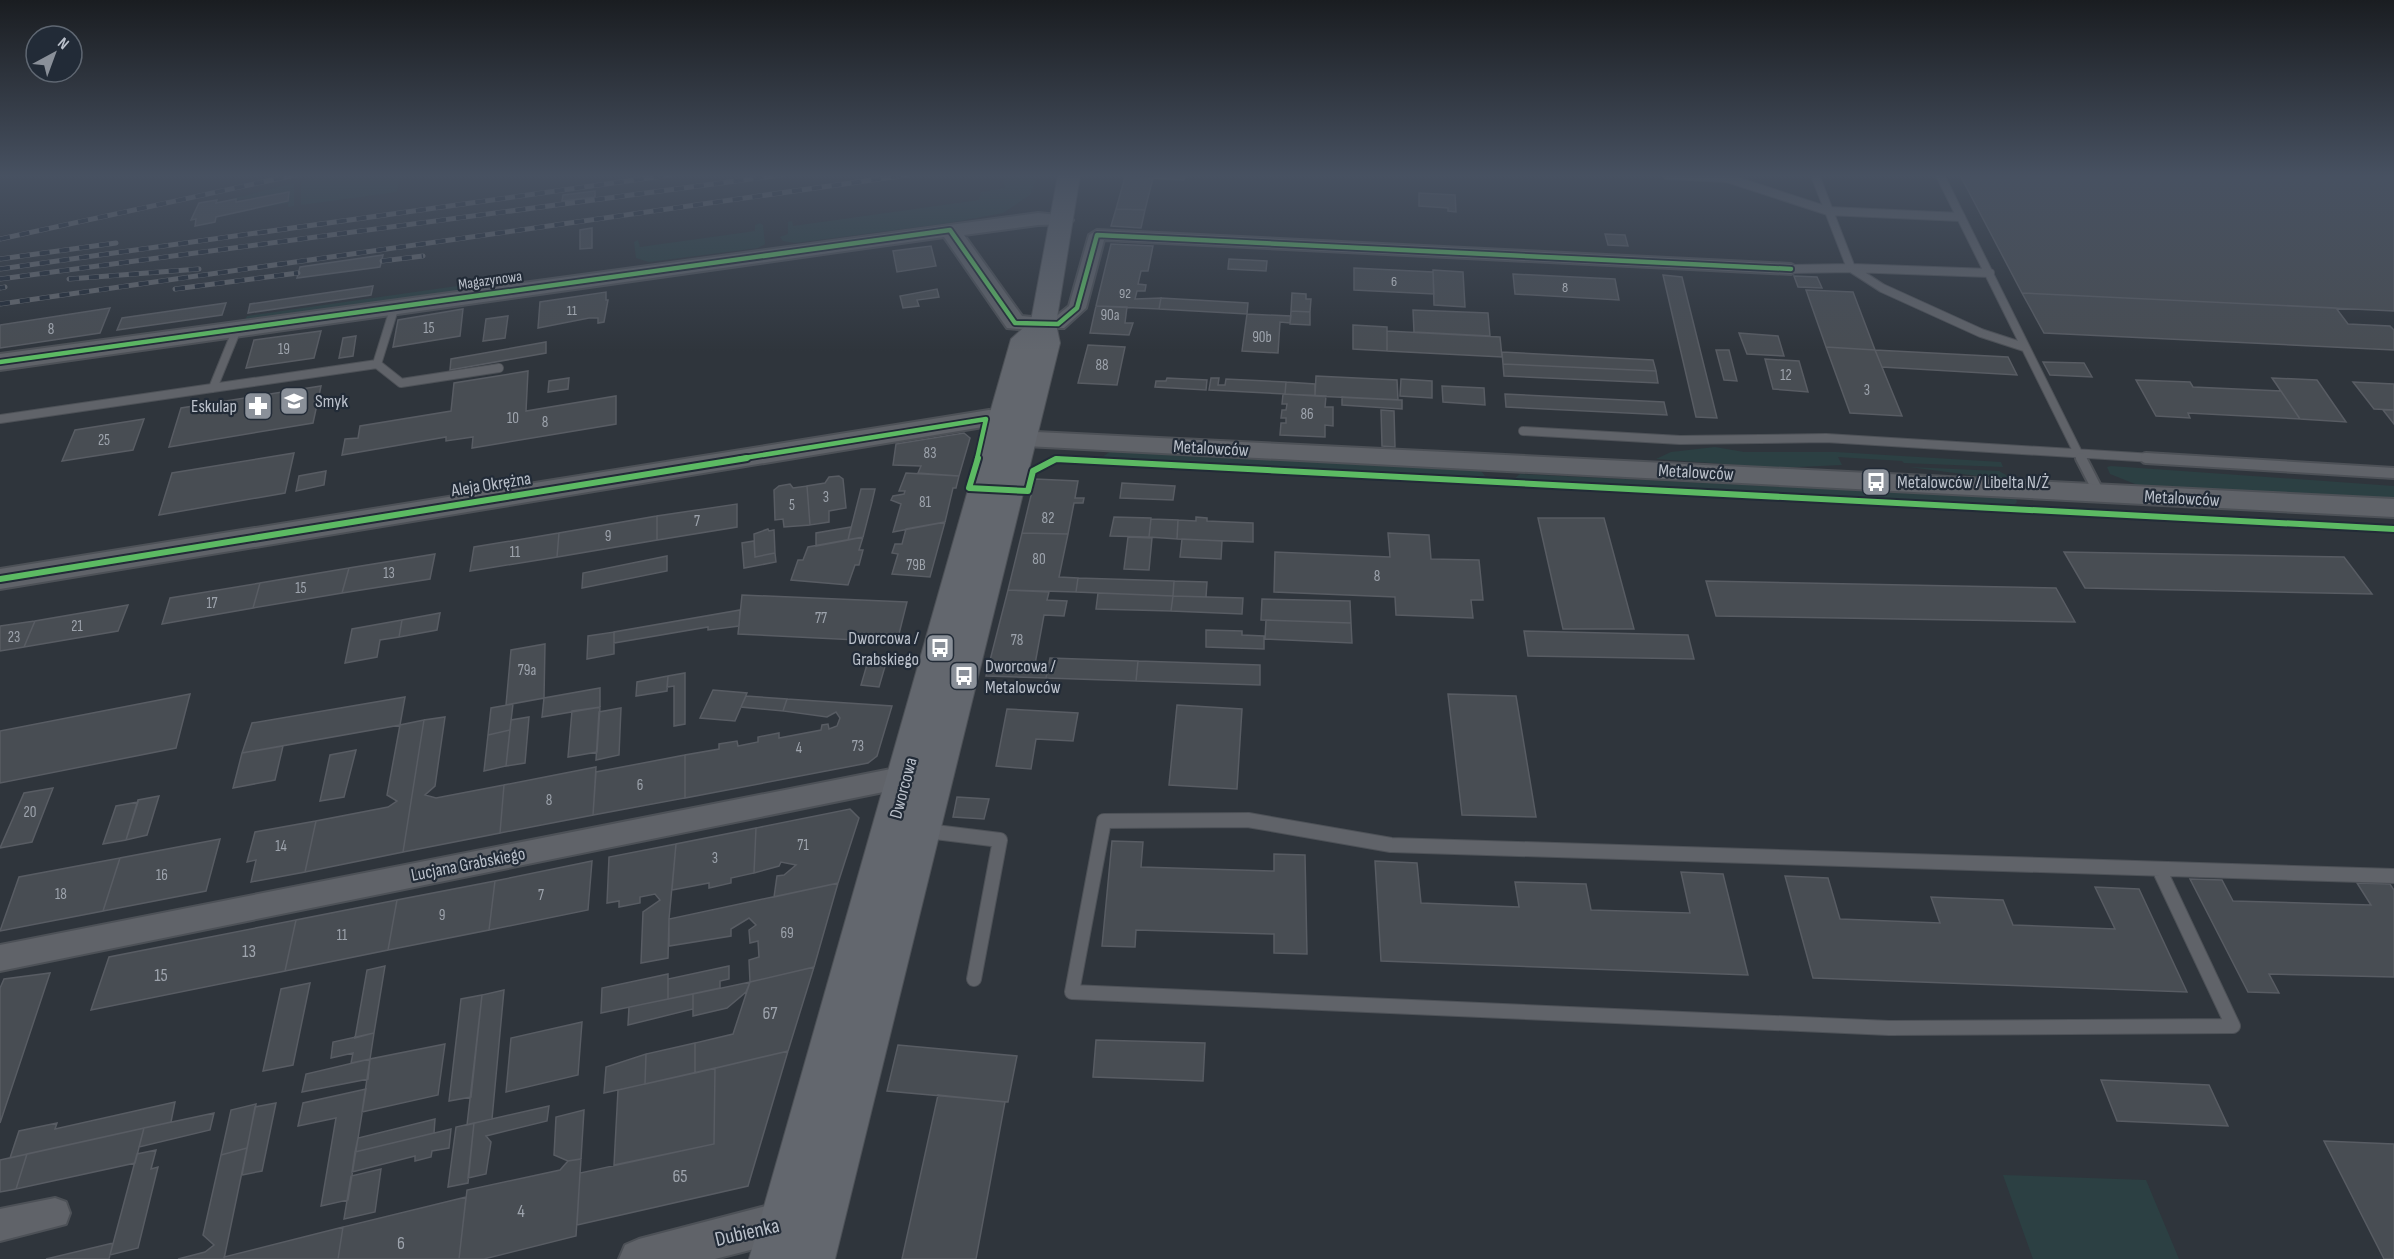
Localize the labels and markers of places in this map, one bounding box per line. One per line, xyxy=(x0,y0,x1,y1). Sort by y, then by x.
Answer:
school or university icon: Smyk xyxy=(278,385,310,417)
pharmacy icon: Eskulap xyxy=(242,390,274,422)
place label: Smyk xyxy=(315,391,348,412)
place label: Eskulap xyxy=(191,396,237,417)
bus stop icon: Metalowców / Libelta N/Ż xyxy=(1860,466,1892,498)
place label: Metalowców / Libelta N/Ż xyxy=(1897,472,2049,493)
place label: Dworcowa / Grabskiego xyxy=(848,628,920,670)
bus stop icon: Dworcowa / Grabskiego xyxy=(924,632,956,664)
place label: Dworcowa / Metalowców xyxy=(985,656,1061,698)
bus stop icon: Dworcowa / Metalowców xyxy=(948,660,980,692)

